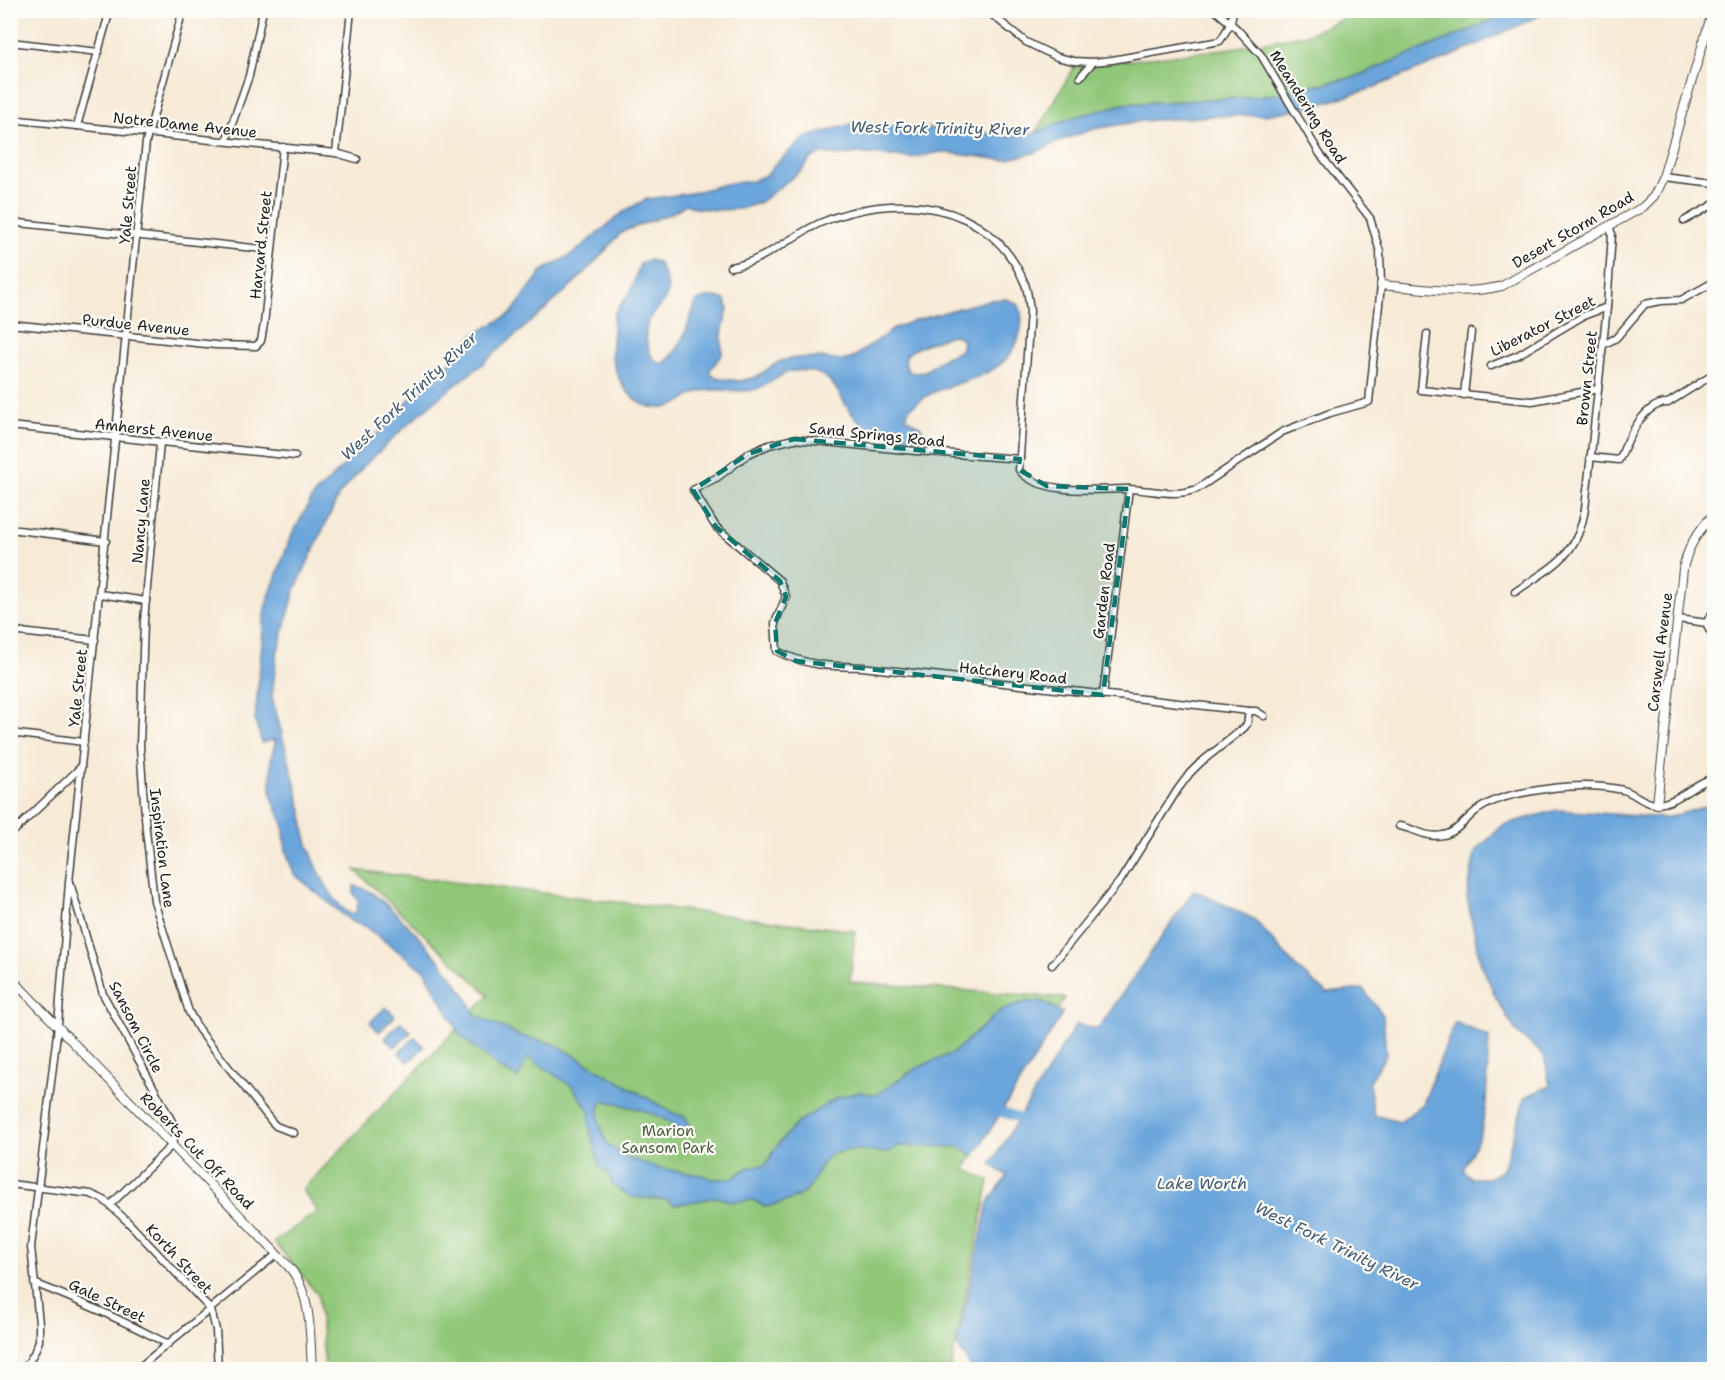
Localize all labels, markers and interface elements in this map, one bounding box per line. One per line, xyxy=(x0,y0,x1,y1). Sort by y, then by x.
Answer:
street label: Meandering Road xyxy=(1265,46,1351,168)
street label: Notre Dame Avenue xyxy=(112,107,258,143)
water label: West Fork Trinity River xyxy=(850,116,1030,140)
street label: Yale Street xyxy=(115,165,141,245)
street label: Desert Storm Road xyxy=(1509,187,1638,273)
street label: Harvard Street xyxy=(245,190,277,300)
street label: Liberator Street xyxy=(1487,291,1599,361)
street label: Purdue Avenue xyxy=(81,309,191,341)
water label: West Fork Trinity River xyxy=(336,327,482,465)
street label: Brown Street xyxy=(1572,330,1602,426)
street label: Amherst Avenue xyxy=(94,414,214,446)
street label: Sand Springs Road xyxy=(808,418,946,452)
street label: Nancy Lane xyxy=(127,477,155,565)
street label: Garden Road xyxy=(1088,541,1120,640)
street label: Carswell Avenue xyxy=(1643,591,1677,713)
street label: Yale Street xyxy=(64,648,92,728)
street label: Hatchery Road xyxy=(958,657,1069,689)
street label: Inspiration Lane xyxy=(145,787,179,909)
street label: Sansom Circle xyxy=(104,978,168,1076)
street label: Roberts Cut Off Road xyxy=(136,1088,259,1214)
park label: Marion Sansom Park xyxy=(621,1121,715,1158)
water label: Lake Worth xyxy=(1157,1173,1247,1194)
water label: West Fork Trinity River xyxy=(1252,1197,1423,1295)
street label: Korth Street xyxy=(141,1219,217,1299)
street label: Gale Street xyxy=(65,1274,149,1328)

